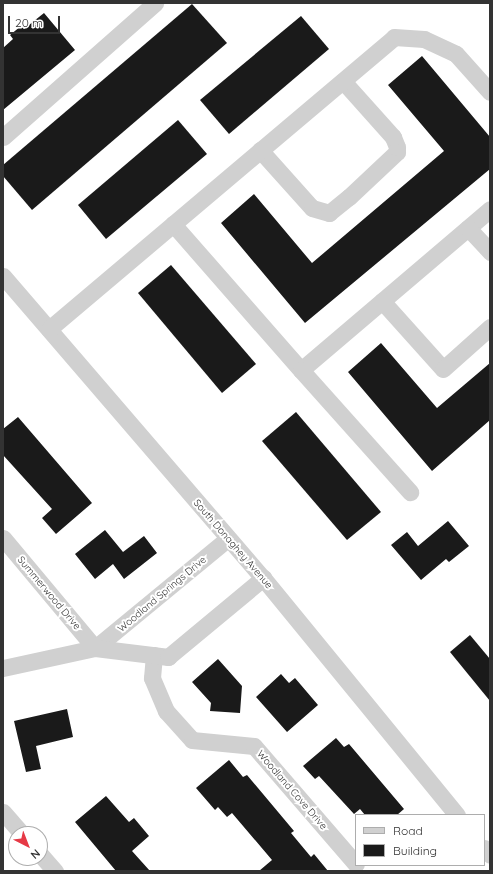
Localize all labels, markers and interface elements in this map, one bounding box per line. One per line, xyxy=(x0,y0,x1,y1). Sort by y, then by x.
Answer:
scale bar xyxy=(10,8,62,34)
text: 20 m xyxy=(15,15,43,30)
street label: South Donaghey Avenue xyxy=(191,497,275,591)
street label: Summerwood Drive xyxy=(15,554,83,632)
street label: Woodland Springs Drive xyxy=(115,554,209,634)
street label: Woodland Cove Drive xyxy=(254,748,330,832)
legend xyxy=(355,814,485,866)
text: Road xyxy=(393,823,423,838)
north arrow xyxy=(8,826,48,866)
text: Building xyxy=(393,843,437,858)
text: N xyxy=(28,846,43,862)

